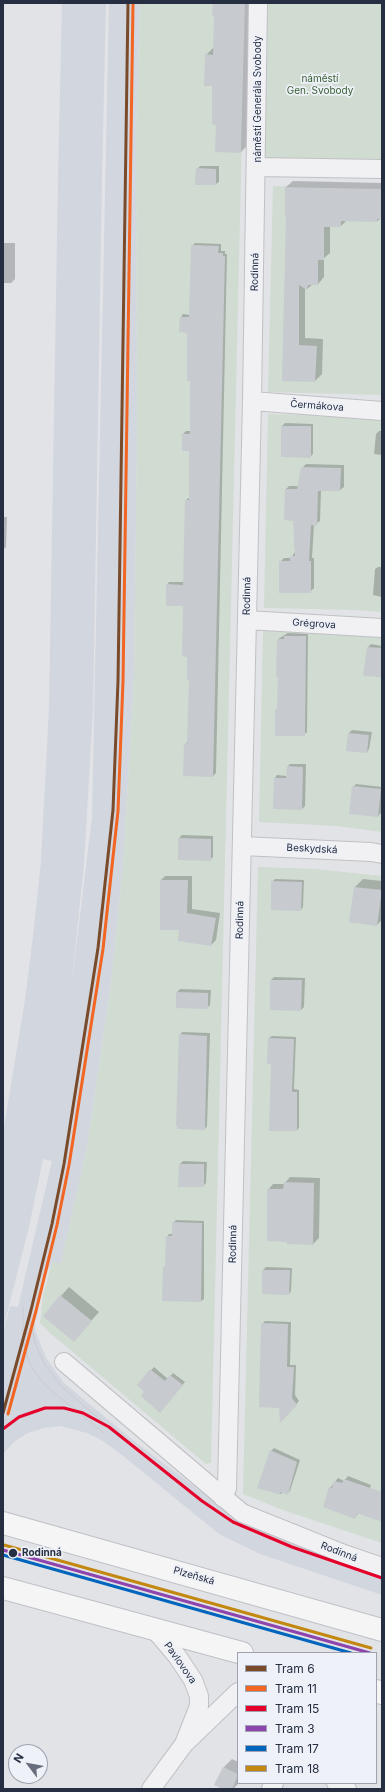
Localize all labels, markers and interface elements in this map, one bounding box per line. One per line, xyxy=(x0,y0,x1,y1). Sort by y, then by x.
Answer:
street label: náměstí Generála Svobody xyxy=(252,36,264,162)
park label: náměstí Gen. Svobody xyxy=(287,73,353,96)
street label: Rodinná xyxy=(249,253,261,291)
street label: Čermákova xyxy=(290,398,344,414)
street label: Rodinná xyxy=(241,577,253,615)
street label: Grégrova xyxy=(292,616,336,632)
street label: Beskydská xyxy=(286,842,338,856)
street label: Rodinná xyxy=(234,901,246,939)
street label: Rodinná xyxy=(227,1225,239,1263)
street label: Rodinná xyxy=(319,1540,359,1564)
marker: Rodinná xyxy=(7,1547,19,1559)
place label: Rodinná xyxy=(22,1547,62,1559)
street label: Plzeňská xyxy=(172,1564,216,1588)
street label: Pavlovova xyxy=(161,1640,199,1686)
legend xyxy=(237,1652,377,1784)
text: Tram 6 xyxy=(275,1661,315,1676)
text: Tram 11 xyxy=(275,1681,317,1696)
text: Tram 15 xyxy=(275,1701,319,1716)
text: Tram 3 xyxy=(275,1721,315,1736)
text: Tram 17 xyxy=(275,1741,319,1756)
north arrow xyxy=(8,1744,48,1784)
text: N xyxy=(11,1751,27,1765)
text: Tram 18 xyxy=(275,1761,320,1776)

